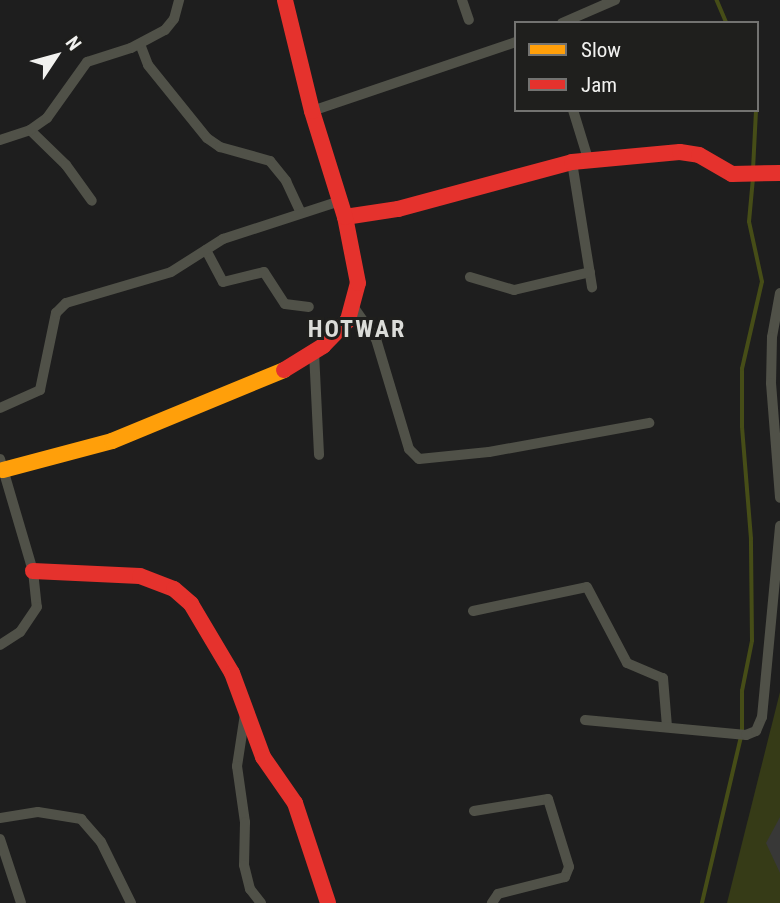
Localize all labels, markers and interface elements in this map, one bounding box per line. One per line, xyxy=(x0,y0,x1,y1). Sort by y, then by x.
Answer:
north arrow xyxy=(21,21,91,91)
legend xyxy=(514,21,759,112)
text: N xyxy=(61,32,86,55)
text: Slow xyxy=(581,38,621,62)
text: Jam xyxy=(581,73,617,97)
district label: HOTWAR xyxy=(308,316,406,344)

